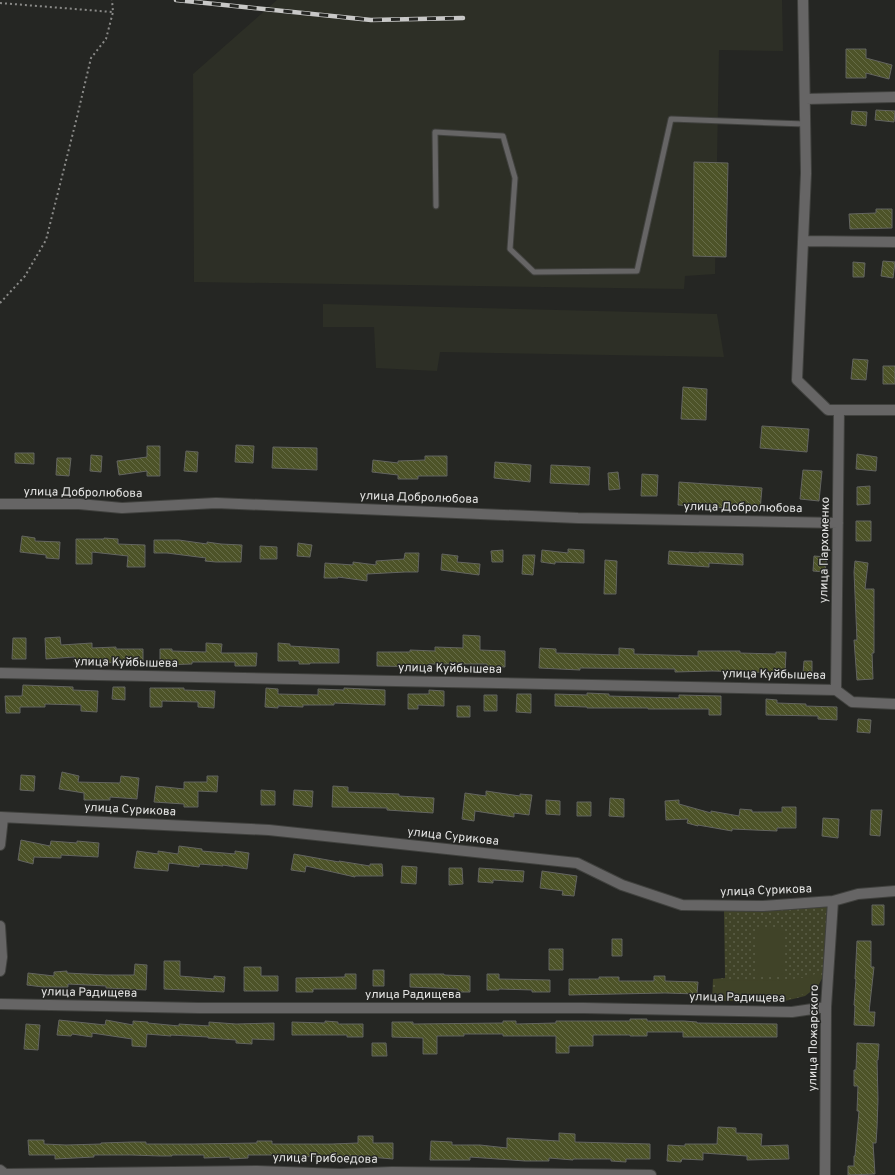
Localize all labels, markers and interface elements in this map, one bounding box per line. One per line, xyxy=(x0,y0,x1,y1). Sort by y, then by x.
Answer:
street label: улица Добролюбова xyxy=(23,484,143,502)
street label: улица Добролюбова xyxy=(359,488,479,508)
street label: улица Пархоменко xyxy=(816,496,834,603)
street label: улица Добролюбова xyxy=(683,499,803,517)
street label: улица Куйбышева xyxy=(74,654,178,672)
street label: улица Куйбышева xyxy=(398,660,502,678)
street label: улица Куйбышева xyxy=(722,666,826,684)
street label: улица Сурикова xyxy=(84,800,176,820)
street label: улица Сурикова xyxy=(406,824,500,850)
street label: улица Сурикова xyxy=(720,881,812,901)
street label: улица Радищева xyxy=(41,984,137,1002)
street label: улица Пожарского xyxy=(805,984,823,1092)
street label: улица Радищева xyxy=(365,987,461,1003)
street label: улица Радищева xyxy=(689,989,785,1007)
street label: улица Грибоедова xyxy=(272,1150,378,1168)

